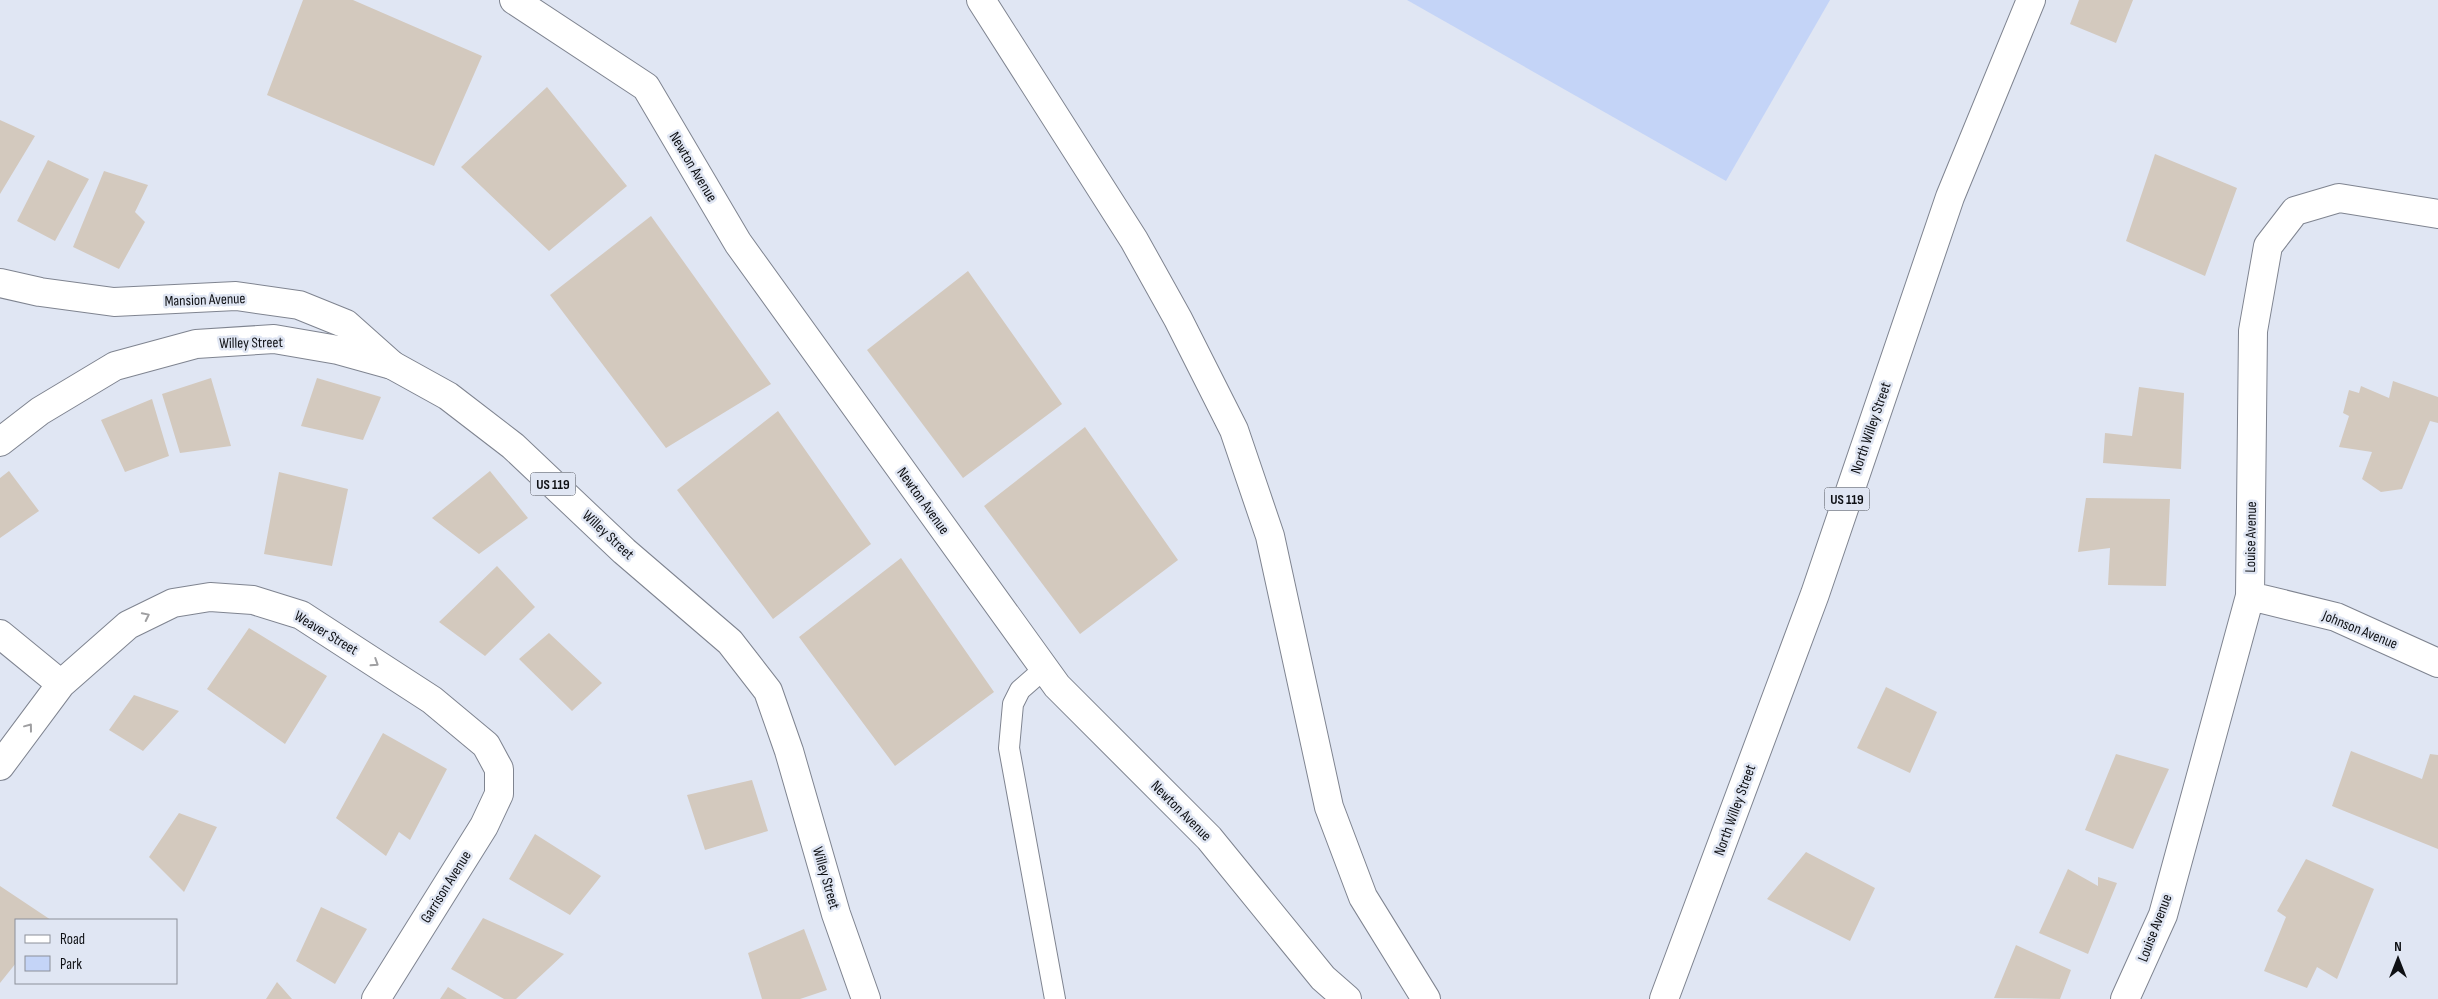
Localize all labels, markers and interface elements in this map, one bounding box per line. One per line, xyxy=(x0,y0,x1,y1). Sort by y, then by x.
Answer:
street label: Newton Avenue xyxy=(665,129,721,205)
street label: Mansion Avenue xyxy=(164,289,246,311)
street label: Willey Street xyxy=(219,333,284,353)
street label: North Willey Street xyxy=(1846,379,1896,476)
street label: Newton Avenue xyxy=(892,464,954,538)
road number: US 119 xyxy=(530,472,576,496)
road number: US 119 xyxy=(1824,488,1870,510)
street label: Louise Avenue xyxy=(2241,501,2261,573)
street label: Willey Street xyxy=(578,506,638,564)
street label: Johnson Avenue xyxy=(2319,606,2400,654)
street label: Weaver Street xyxy=(291,607,362,660)
one-way arrow xyxy=(140,612,149,622)
one-way arrow xyxy=(370,657,379,666)
one-way arrow xyxy=(23,723,32,733)
street label: North Willey Street xyxy=(1710,761,1760,858)
street label: Newton Avenue xyxy=(1147,777,1215,845)
street label: Willey Street xyxy=(808,845,844,912)
street label: Garrison Avenue xyxy=(416,847,476,927)
street label: Louise Avenue xyxy=(2133,891,2177,965)
legend xyxy=(15,919,178,984)
text: Road xyxy=(60,930,85,949)
north arrow xyxy=(2373,934,2423,984)
text: N xyxy=(2394,938,2402,955)
text: Park xyxy=(60,955,82,974)

